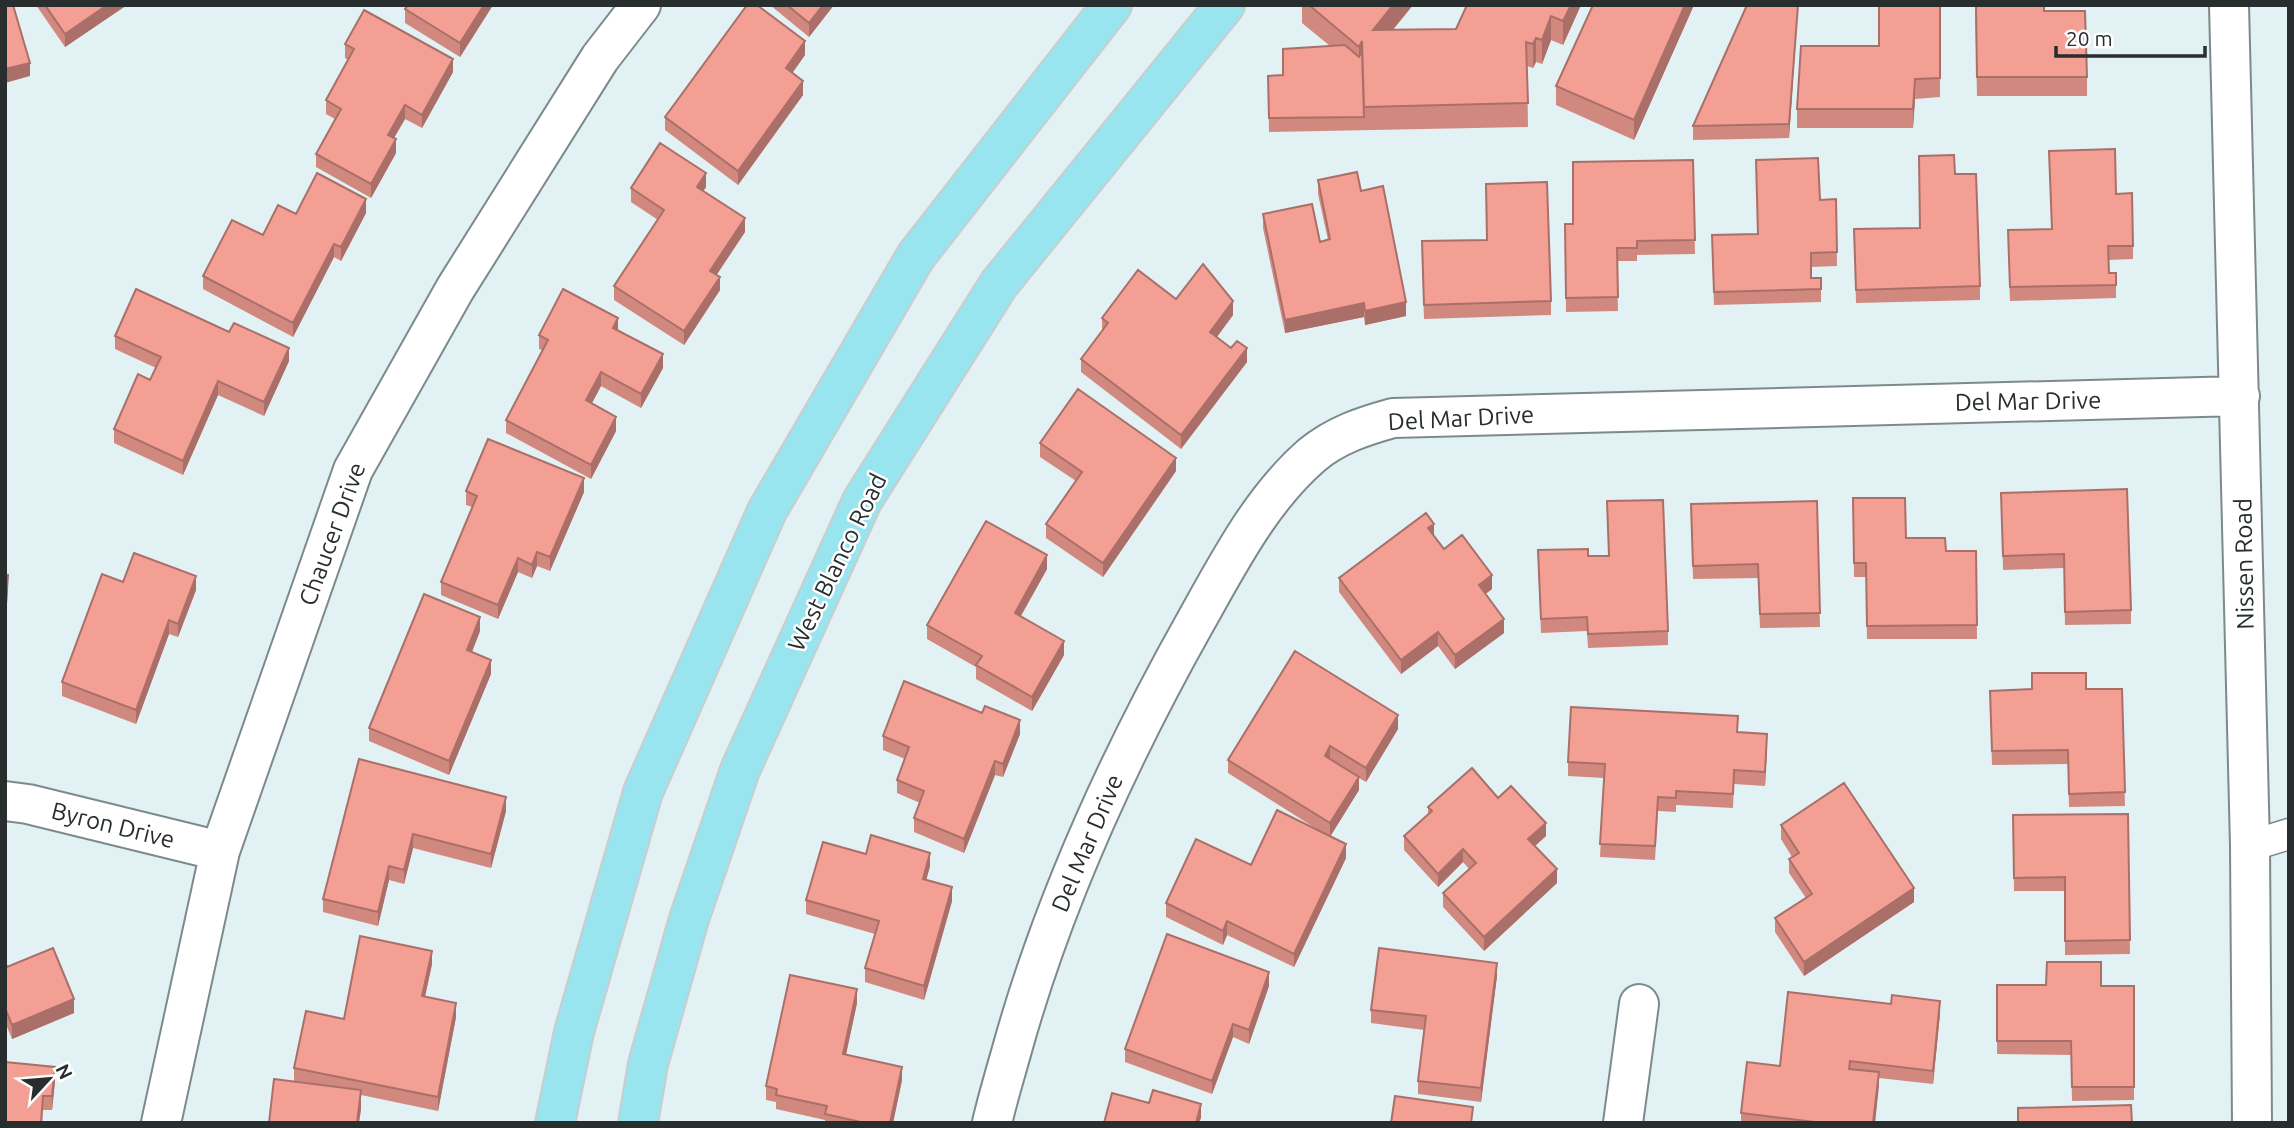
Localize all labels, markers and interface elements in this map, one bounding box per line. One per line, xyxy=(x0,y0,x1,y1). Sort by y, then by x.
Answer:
scale bar xyxy=(2056,14,2205,58)
text: 20 m xyxy=(2066,26,2113,50)
street label: Del Mar Drive xyxy=(1955,386,2101,416)
street label: Del Mar Drive xyxy=(1387,401,1535,435)
street label: Chaucer Drive xyxy=(294,459,370,609)
street label: West Blanco Road xyxy=(782,469,892,655)
street label: Nissen Road xyxy=(2229,498,2259,630)
street label: Del Mar Drive xyxy=(1046,770,1128,916)
street label: Byron Drive xyxy=(49,797,177,853)
north arrow xyxy=(14,1044,84,1114)
text: N xyxy=(51,1060,77,1083)

